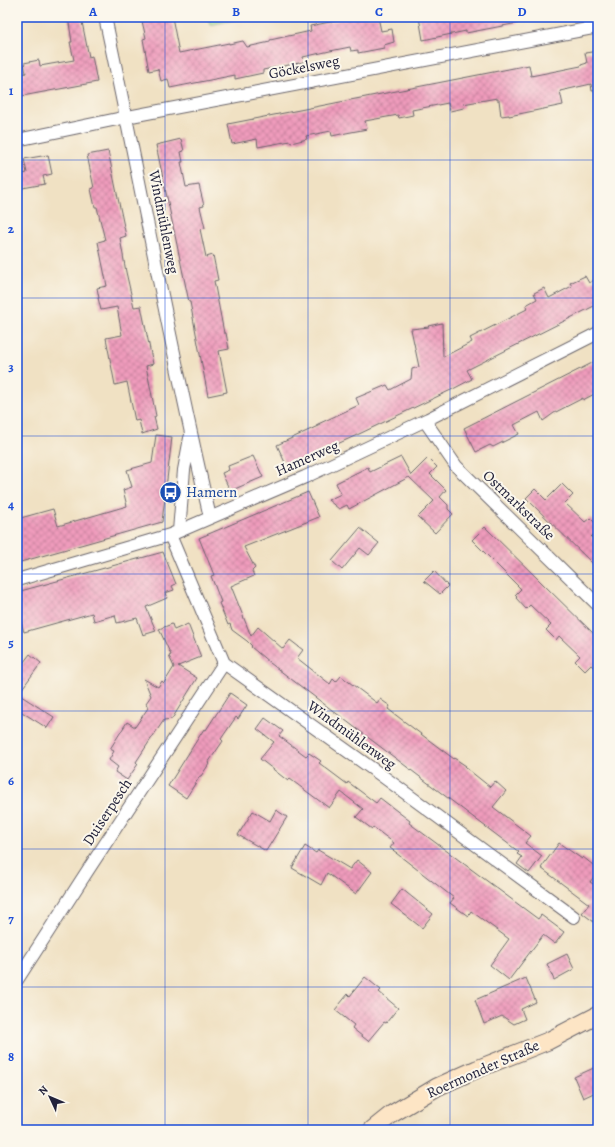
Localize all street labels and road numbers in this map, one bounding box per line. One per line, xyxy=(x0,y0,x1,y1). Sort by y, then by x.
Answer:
street label: Göckelsweg xyxy=(267,50,341,84)
street label: Windmühlenweg xyxy=(144,167,184,276)
street label: Hamerweg xyxy=(272,435,342,481)
street label: Ostmarkstraße xyxy=(479,465,560,545)
street label: Windmühlenweg xyxy=(303,695,401,774)
street label: Duiserpesch xyxy=(78,775,136,849)
street label: Roermonder Straße xyxy=(423,1035,543,1103)

